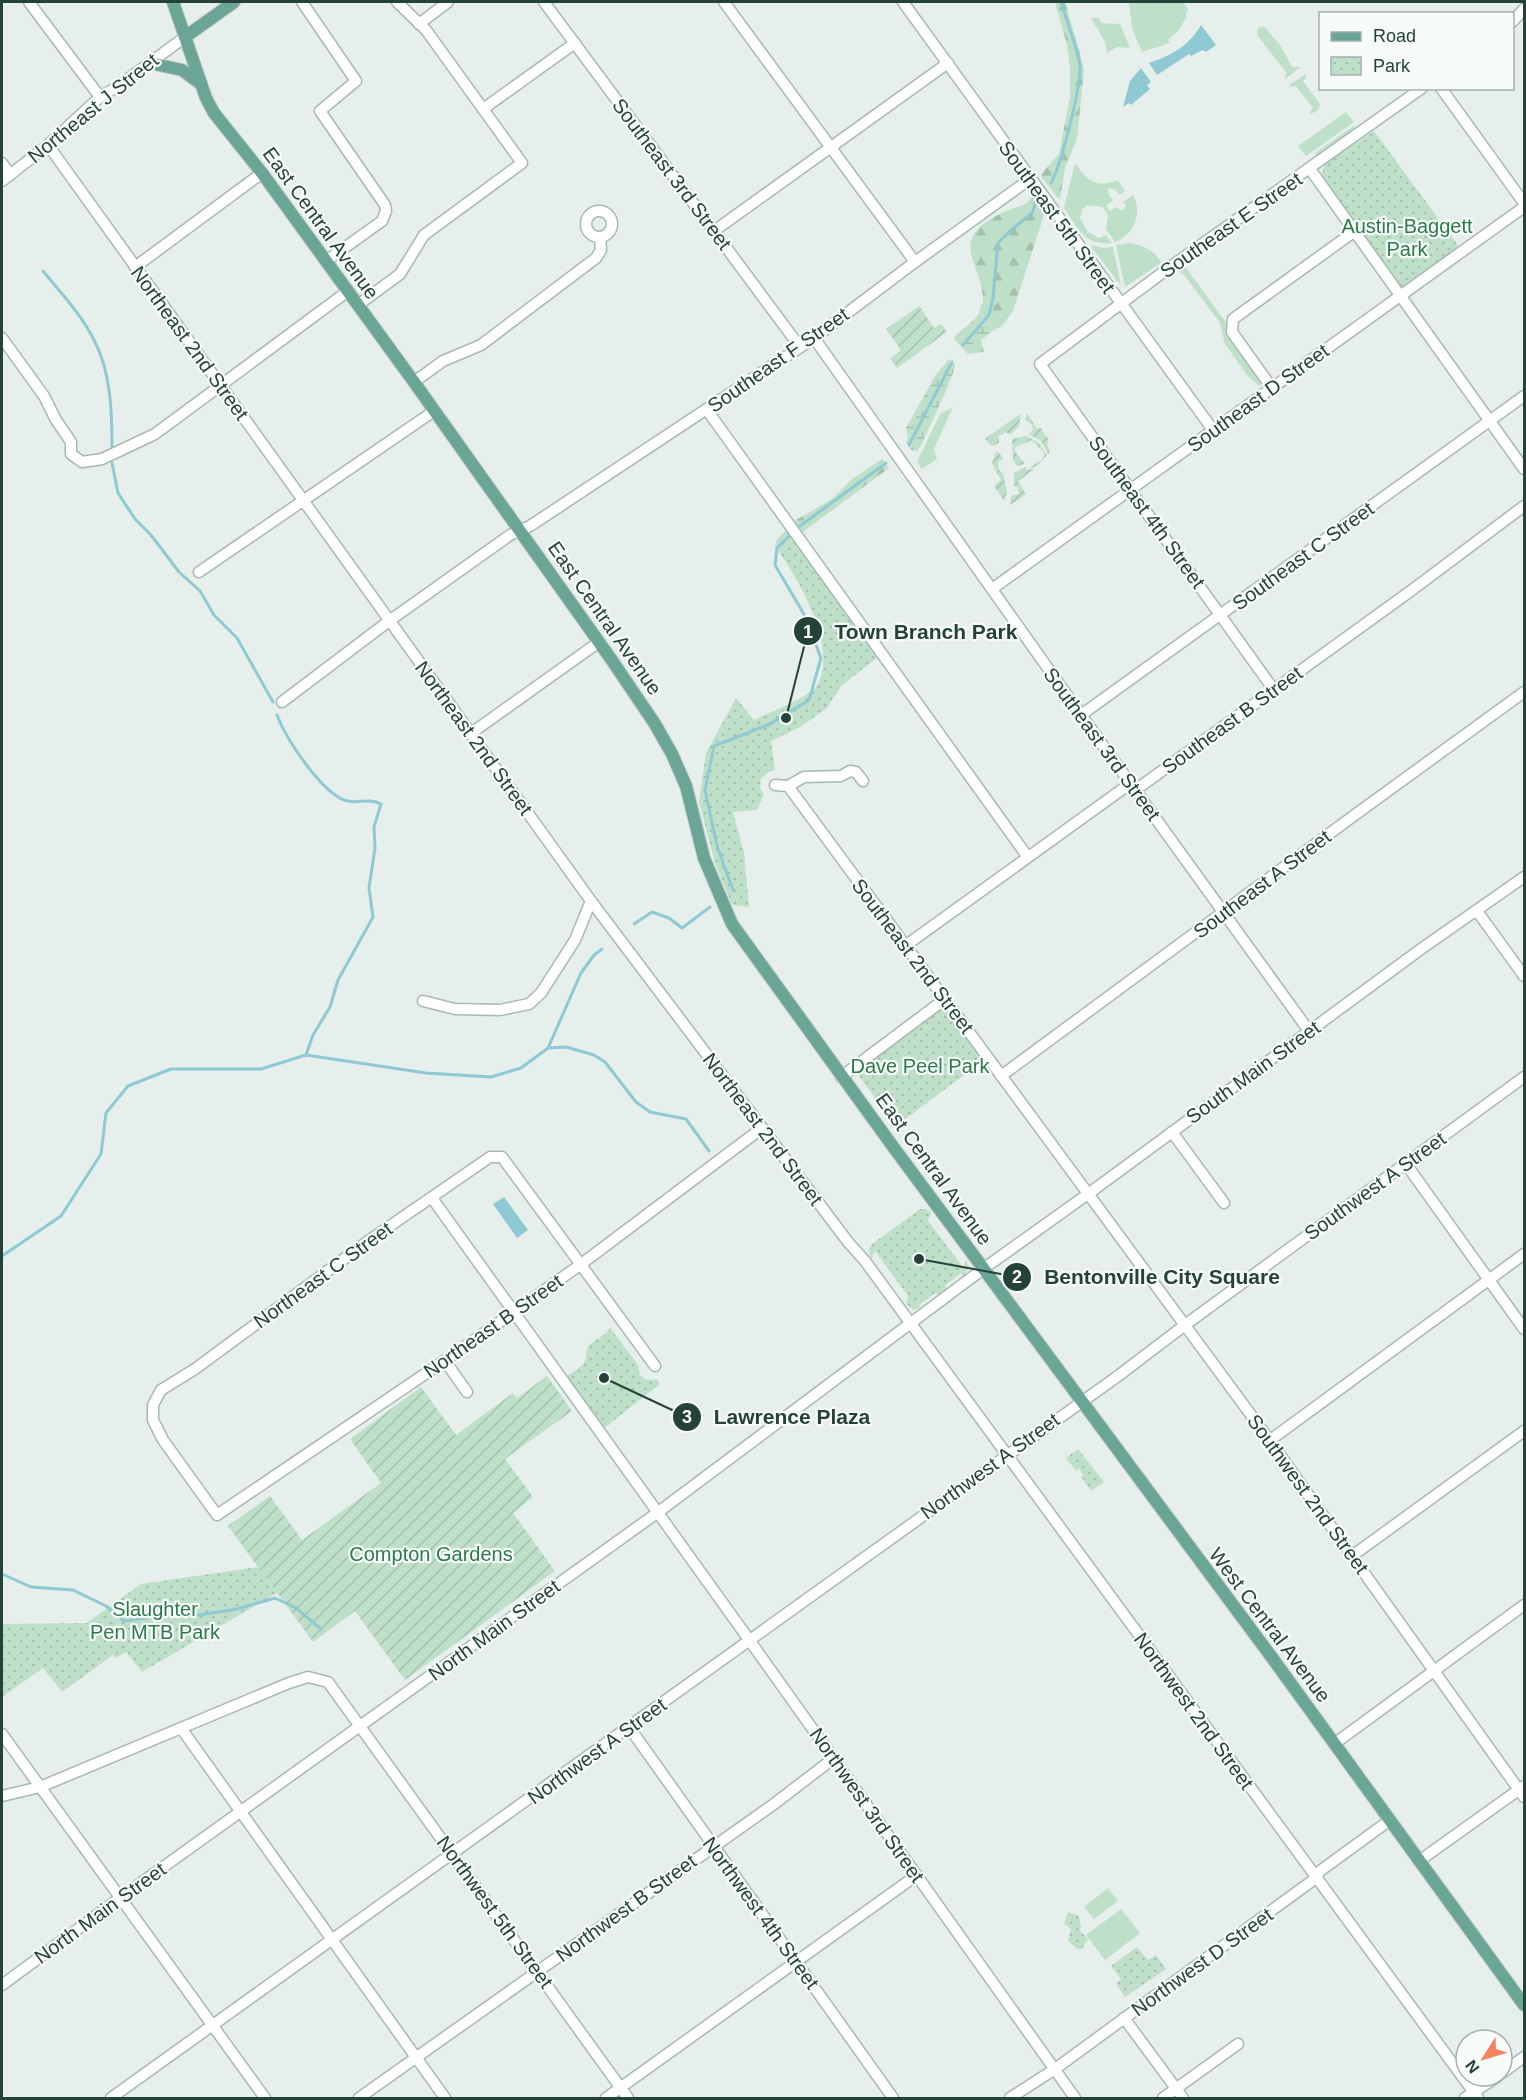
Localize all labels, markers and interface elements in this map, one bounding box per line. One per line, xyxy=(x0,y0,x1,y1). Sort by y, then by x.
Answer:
legend xyxy=(1319,12,1514,90)
text: Road xyxy=(1373,26,1416,46)
street label: Northeast J Street xyxy=(23,48,163,167)
text: Park xyxy=(1373,56,1411,76)
street label: Southeast 3rd Street xyxy=(608,94,736,254)
street label: Southeast 5th Street xyxy=(995,137,1120,298)
street label: East Central Avenue xyxy=(259,143,383,303)
street label: Southeast E Street xyxy=(1156,168,1306,282)
park label: Austin-Baggett Park xyxy=(1341,215,1473,260)
street label: Northeast 2nd Street xyxy=(127,262,253,424)
street label: Southeast F Street xyxy=(703,303,853,417)
street label: Southeast D Street xyxy=(1183,339,1333,457)
street label: Southeast 4th Street xyxy=(1085,432,1210,593)
street label: Southeast C Street xyxy=(1228,497,1378,615)
street label: East Central Avenue xyxy=(544,537,666,699)
callout: Town Branch Park xyxy=(793,612,1030,651)
text: Town Branch Park xyxy=(835,620,1018,643)
text: 1 xyxy=(803,622,813,642)
street label: Northeast 2nd Street xyxy=(411,657,537,819)
street label: Southeast B Street xyxy=(1158,662,1307,778)
street label: Southeast 3rd Street xyxy=(1039,663,1165,825)
street label: Southeast A Street xyxy=(1189,825,1335,943)
street label: Southeast 2nd Street xyxy=(848,874,979,1038)
street label: South Main Street xyxy=(1182,1016,1325,1128)
street label: Northeast 2nd Street xyxy=(699,1049,828,1210)
park label: Dave Peel Park xyxy=(851,1055,990,1077)
street label: East Central Avenue xyxy=(872,1089,996,1249)
street label: Southwest A Street xyxy=(1300,1127,1450,1245)
street label: Northeast C Street xyxy=(250,1217,397,1333)
callout: Bentonville City Square xyxy=(1002,1257,1292,1296)
text: Bentonville City Square xyxy=(1044,1265,1280,1288)
text: 2 xyxy=(1012,1267,1022,1287)
street label: Northeast B Street xyxy=(419,1270,567,1382)
callout: Lawrence Plaza xyxy=(672,1397,882,1436)
text: Lawrence Plaza xyxy=(714,1405,871,1428)
text: 3 xyxy=(682,1407,692,1427)
street label: Northwest A Street xyxy=(917,1408,1064,1524)
street label: Southwest 2nd Street xyxy=(1243,1410,1373,1578)
park label: Compton Gardens xyxy=(349,1543,513,1565)
street label: West Central Avenue xyxy=(1205,1544,1335,1706)
street label: North Main Street xyxy=(424,1575,564,1685)
park label: Slaughter Pen MTB Park xyxy=(90,1598,221,1643)
street label: Northwest 2nd Street xyxy=(1130,1629,1258,1794)
street label: Northwest A Street xyxy=(524,1693,671,1809)
street label: Northwest 3rd Street xyxy=(805,1724,929,1887)
street label: Northwest 5th Street xyxy=(433,1832,558,1993)
street label: Northwest 4th Street xyxy=(699,1833,824,1994)
street label: Northwest B Street xyxy=(552,1850,701,1966)
street label: North Main Street xyxy=(30,1858,170,1968)
street label: Northwest D Street xyxy=(1127,1903,1277,2021)
north arrow xyxy=(1454,2028,1514,2088)
text: N xyxy=(1462,2057,1483,2076)

